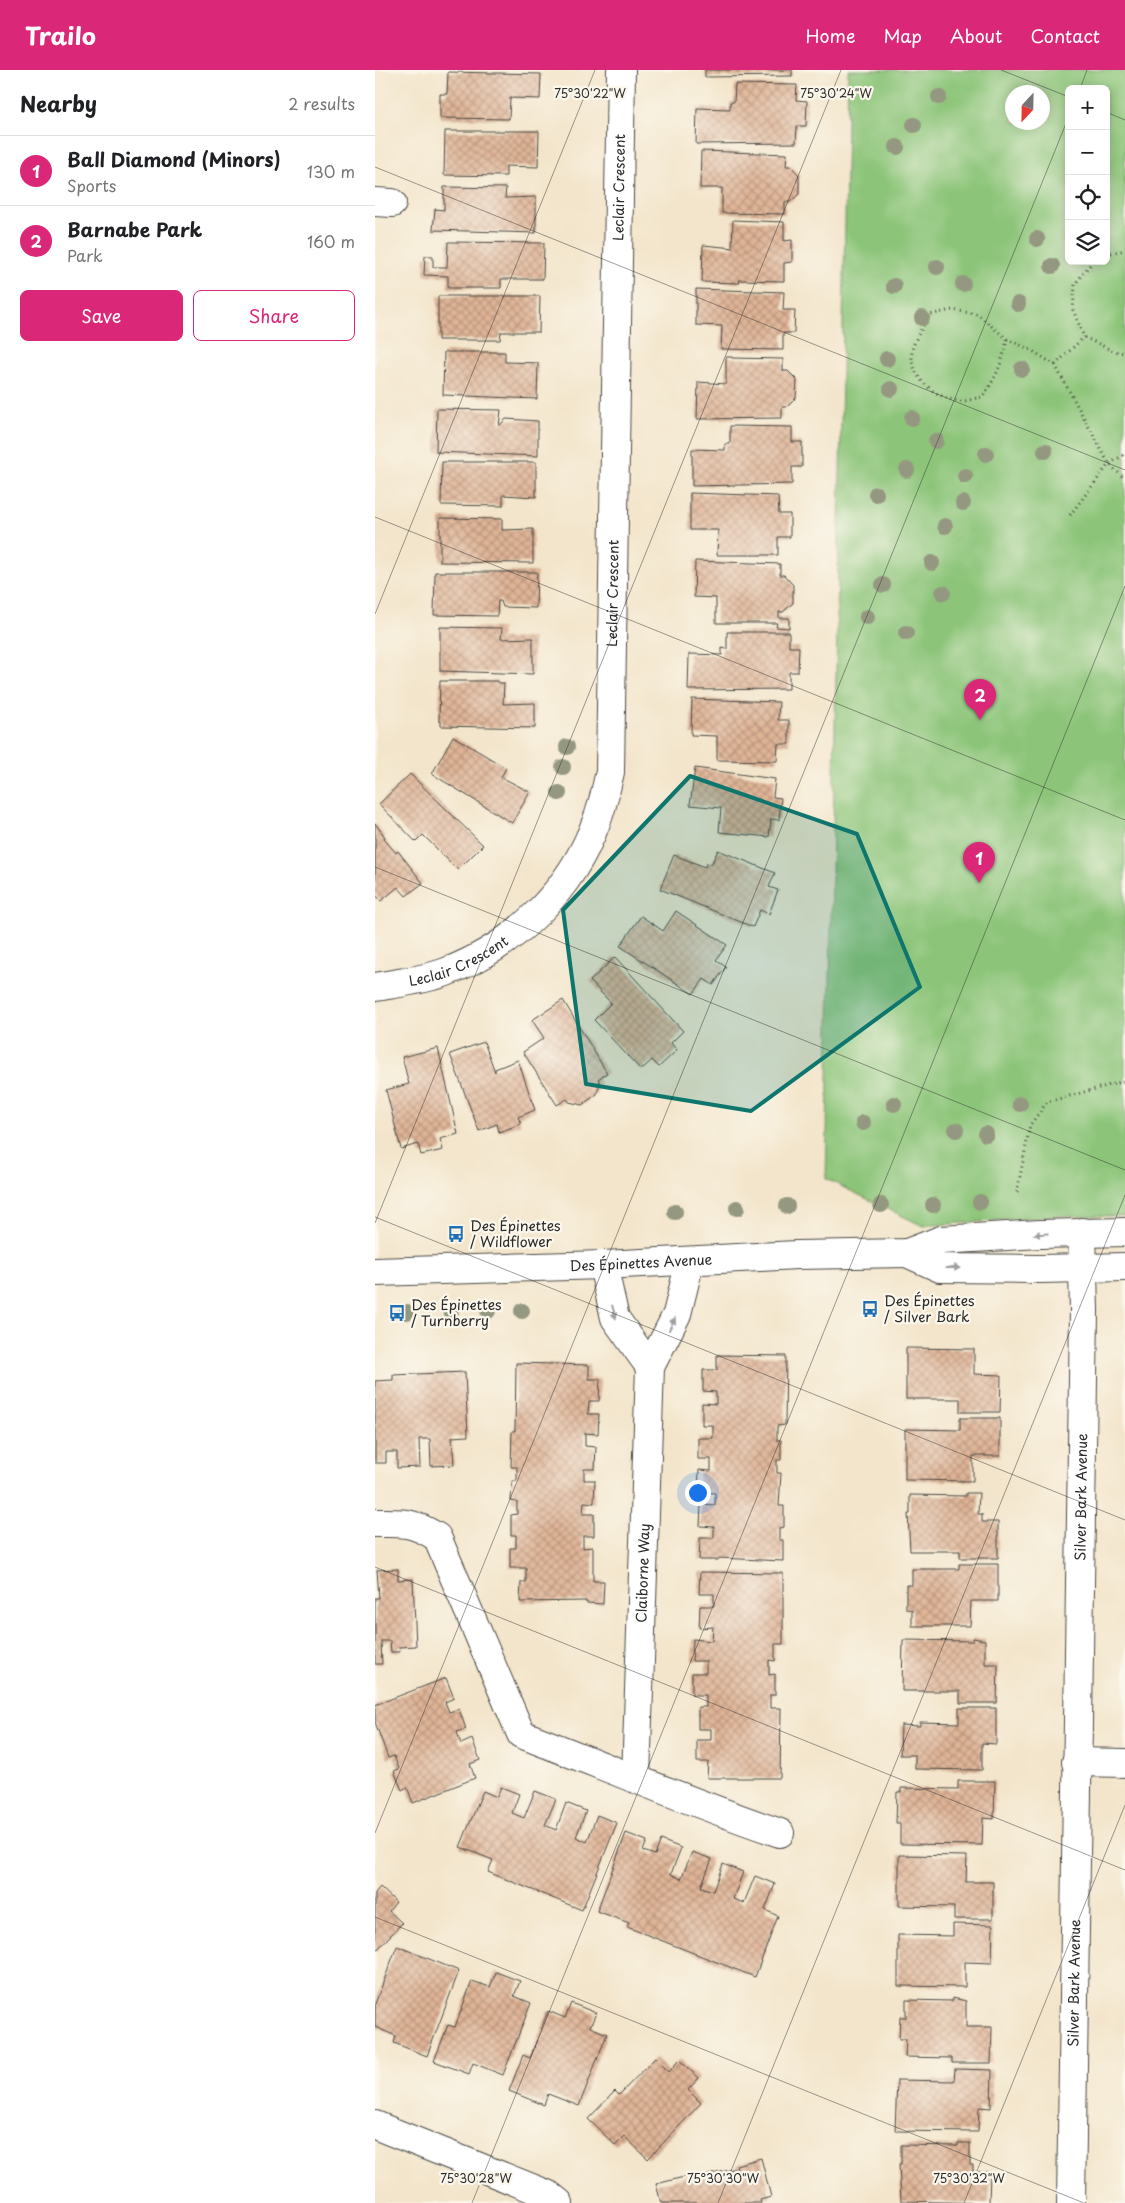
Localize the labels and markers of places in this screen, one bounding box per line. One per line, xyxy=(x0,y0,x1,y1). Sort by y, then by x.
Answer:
pin: 2 xyxy=(964,679,996,720)
pin: 1 xyxy=(963,842,995,883)
place label: Des Épinettes / Wildflower xyxy=(470,1215,561,1252)
bus stop icon: Des Épinettes / Wildflower xyxy=(446,1224,466,1244)
place label: Des Épinettes / Silver Bark xyxy=(884,1290,975,1327)
place label: Des Épinettes / Turnberry xyxy=(411,1294,502,1331)
bus stop icon: Des Épinettes / Silver Bark xyxy=(860,1299,880,1319)
bus stop icon: Des Épinettes / Turnberry xyxy=(387,1303,407,1323)

